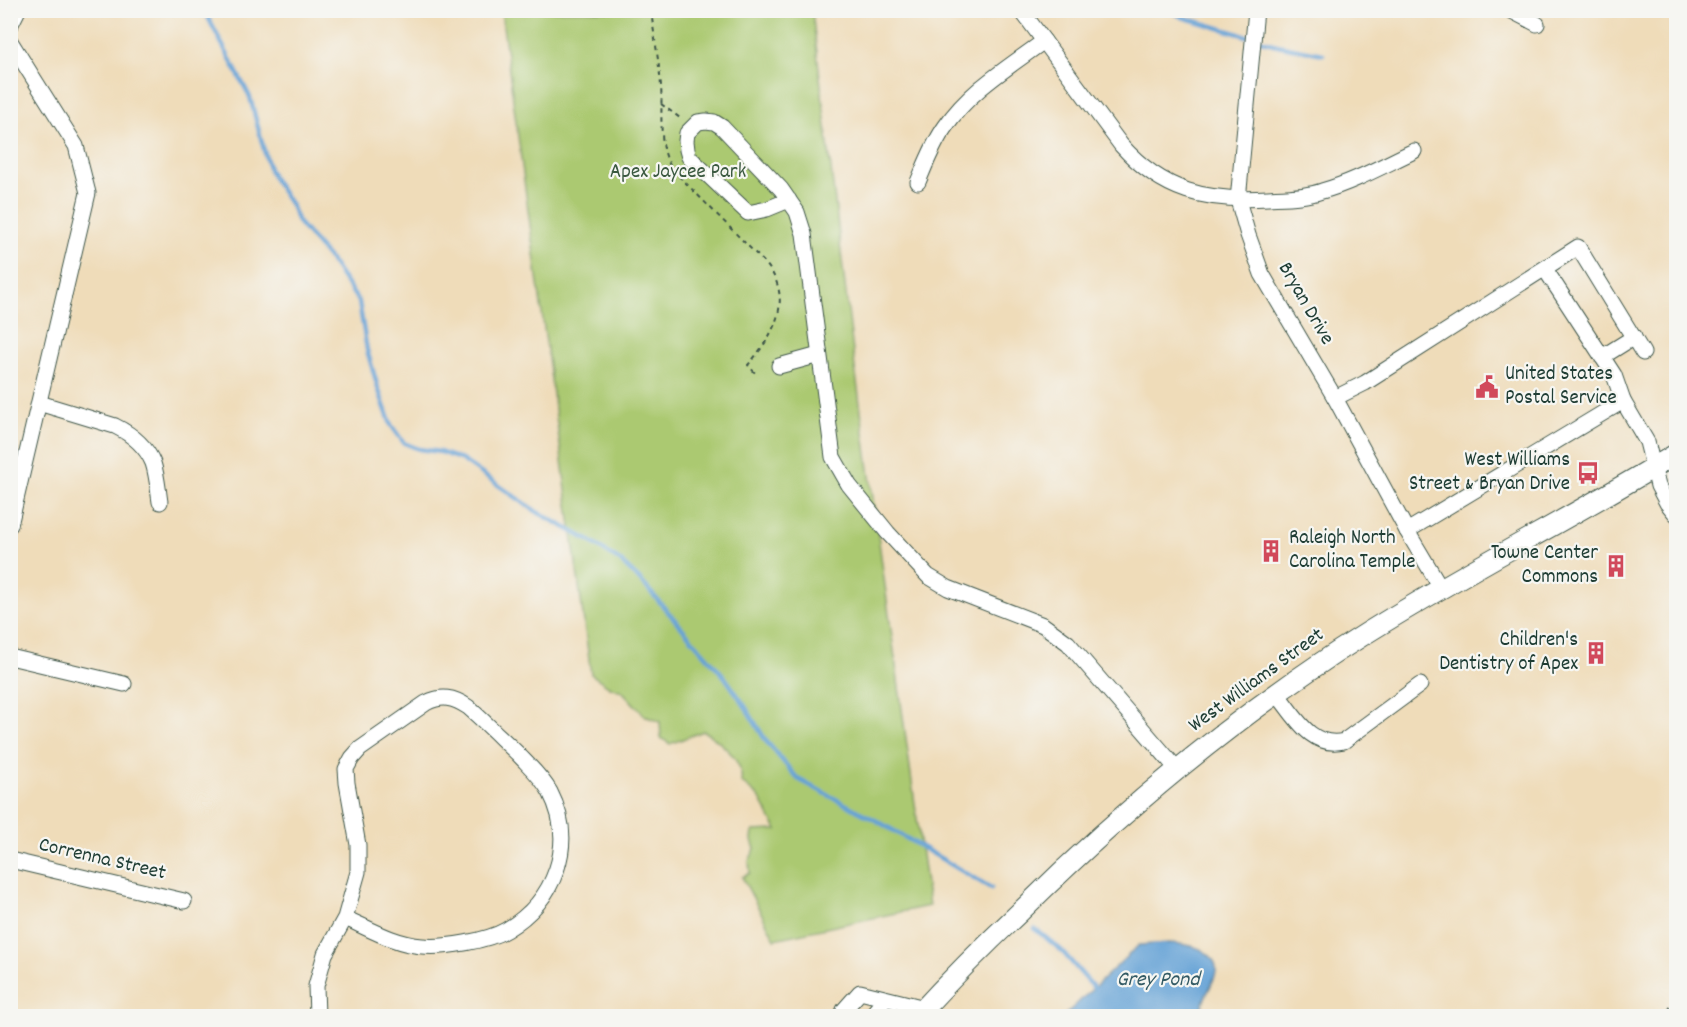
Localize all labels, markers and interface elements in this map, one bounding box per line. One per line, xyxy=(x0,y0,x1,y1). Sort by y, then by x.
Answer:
park label: Apex Jaycee Park xyxy=(610,158,746,188)
street label: Bryan Drive xyxy=(1269,257,1341,351)
place label: United States Postal Service xyxy=(1505,360,1617,414)
public building icon: United States Postal Service xyxy=(1474,374,1500,400)
place label: West Williams Street & Bryan Drive xyxy=(1409,446,1570,500)
bus stop icon: West Williams Street & Bryan Drive xyxy=(1575,460,1601,486)
place label: Raleigh North Carolina Temple xyxy=(1289,524,1416,578)
building icon: Raleigh North Carolina Temple xyxy=(1258,538,1284,564)
place label: Towne Center Commons xyxy=(1491,539,1598,593)
building icon: Towne Center Commons xyxy=(1603,553,1629,579)
street label: West Williams Street xyxy=(1183,621,1331,741)
place label: Children's Dentistry of Apex xyxy=(1439,626,1578,680)
building icon: Children's Dentistry of Apex xyxy=(1583,640,1609,666)
street label: Correnna Street xyxy=(35,831,169,889)
water label: Grey Pond xyxy=(1116,965,1202,996)

